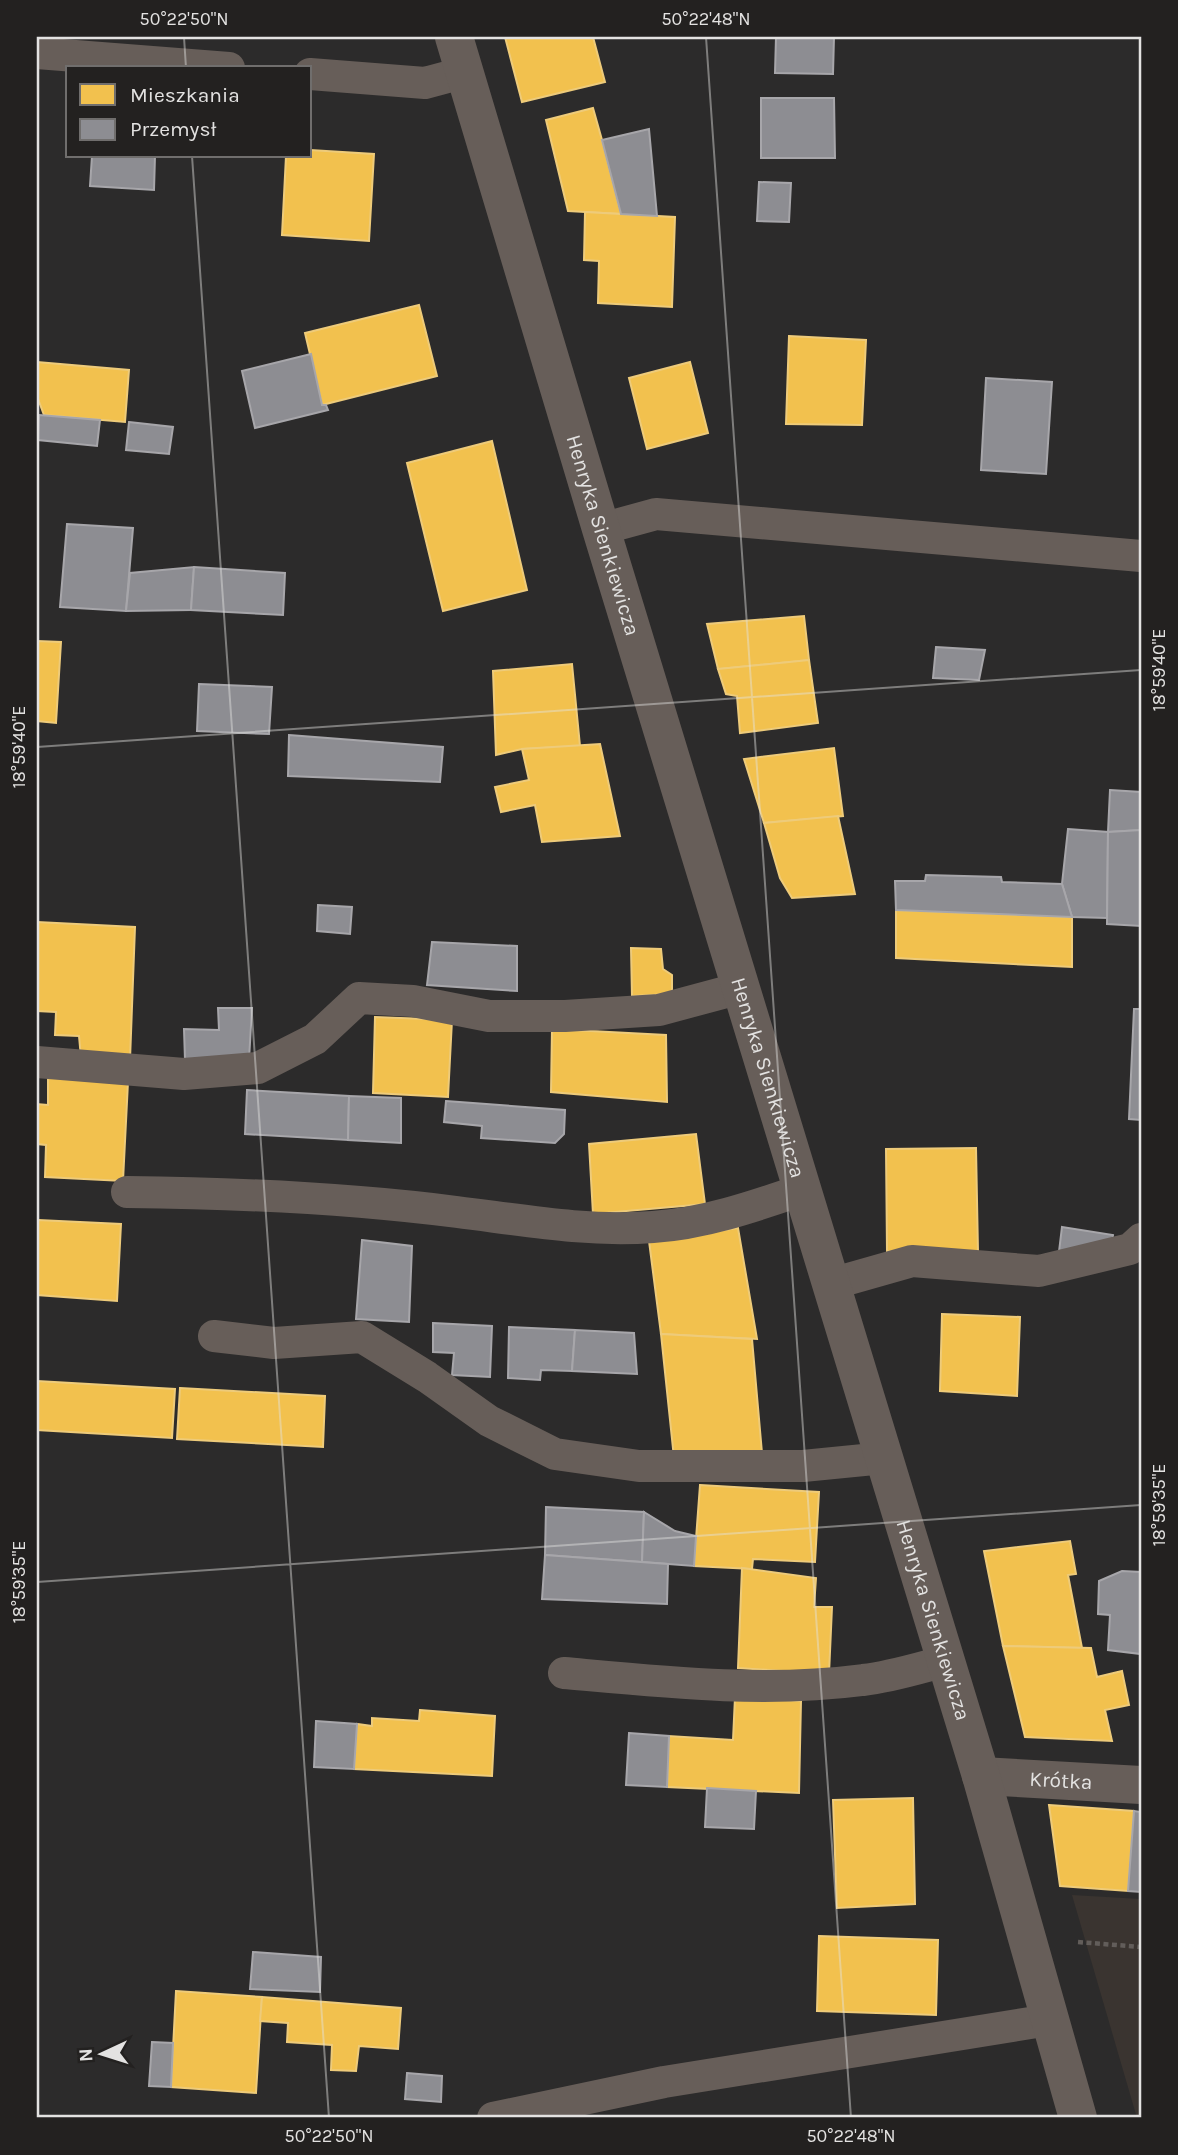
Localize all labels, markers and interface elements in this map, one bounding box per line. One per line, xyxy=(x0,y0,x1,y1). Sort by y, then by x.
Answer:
text: 50°22'50"N xyxy=(140,8,228,30)
text: 50°22'48"N xyxy=(661,8,751,30)
legend xyxy=(66,66,312,158)
text: Mieszkania xyxy=(130,83,240,107)
text: Przemysł xyxy=(130,117,216,141)
street label: Henryka Sienkiewicza xyxy=(562,432,645,638)
text: 18°59'40"E xyxy=(1148,629,1170,711)
text: 18°59'40"E xyxy=(8,706,30,788)
street label: Henryka Sienkiewicza xyxy=(726,974,810,1181)
text: 18°59'35"E xyxy=(1148,1464,1170,1546)
street label: Henryka Sienkiewicza xyxy=(892,1517,975,1723)
text: 18°59'35"E xyxy=(8,1541,30,1623)
street label: Krótka xyxy=(1029,1767,1093,1794)
north arrow xyxy=(66,2018,136,2088)
text: N xyxy=(75,2048,97,2063)
text: 50°22'50"N xyxy=(285,2125,373,2147)
text: 50°22'48"N xyxy=(806,2125,896,2147)

